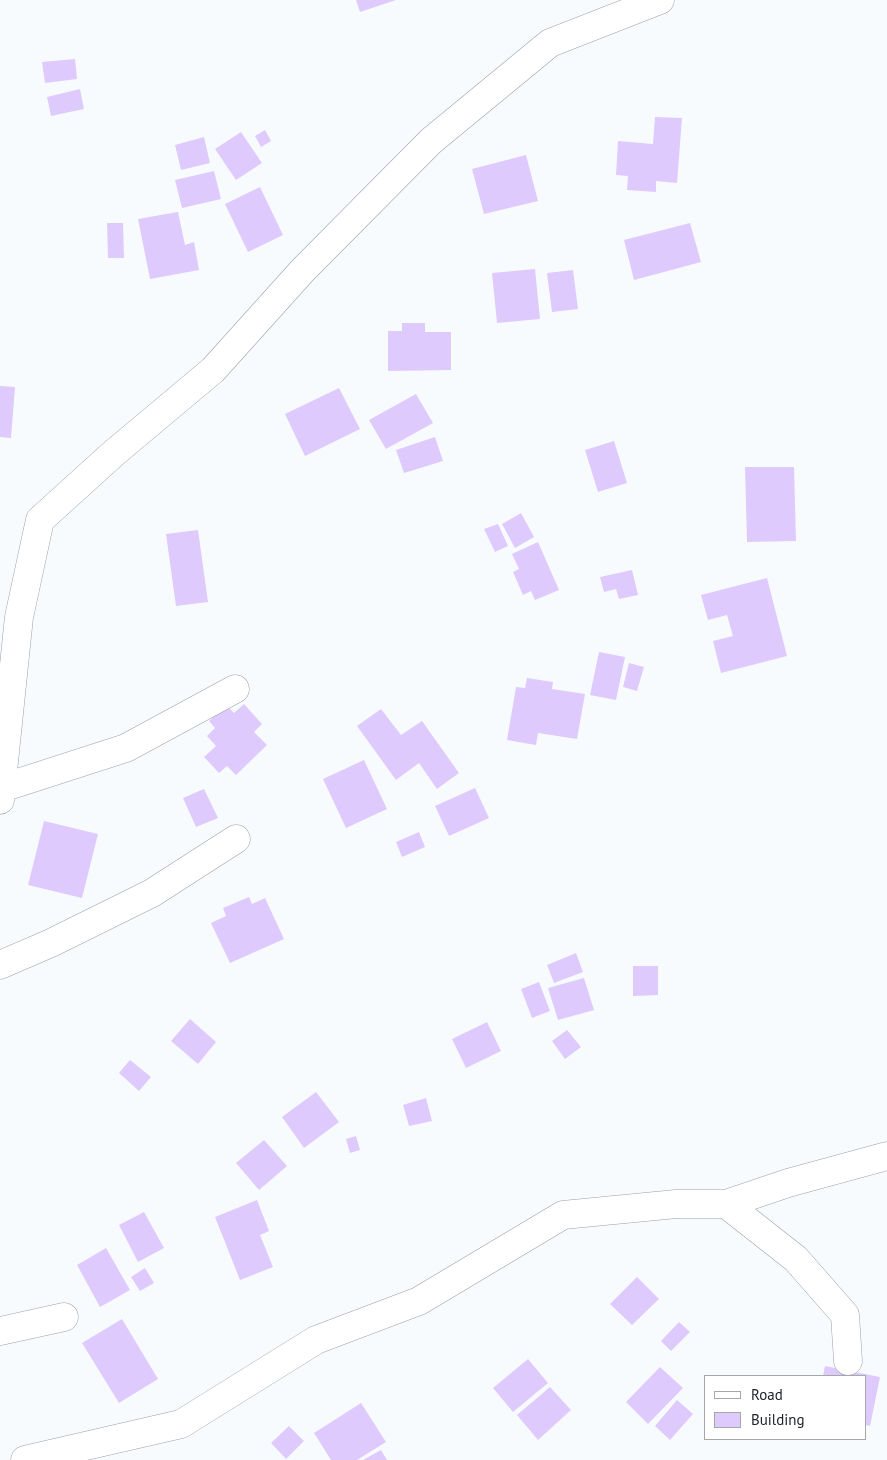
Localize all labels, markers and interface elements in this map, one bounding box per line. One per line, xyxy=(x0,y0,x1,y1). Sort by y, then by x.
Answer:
legend xyxy=(704,1375,867,1440)
text: Road xyxy=(751,1385,783,1404)
text: Building xyxy=(751,1410,805,1429)

